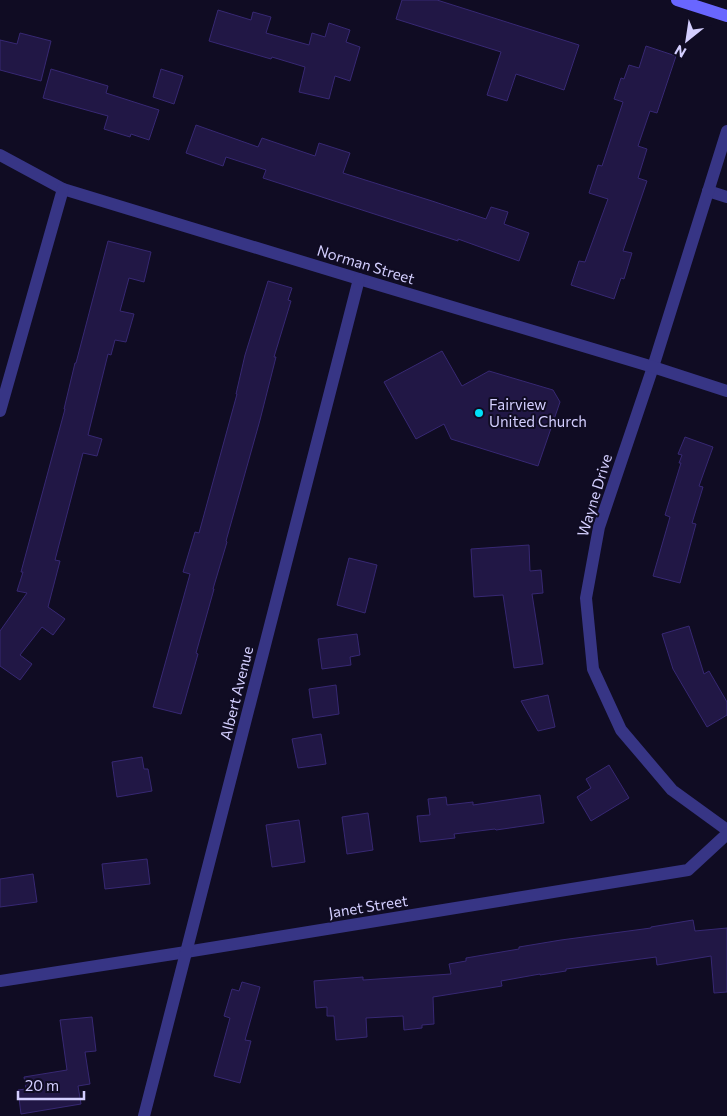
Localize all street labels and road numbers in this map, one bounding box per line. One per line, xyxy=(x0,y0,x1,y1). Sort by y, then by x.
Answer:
street label: Norman Street xyxy=(315,241,417,287)
street label: Wayne Drive xyxy=(573,451,615,539)
street label: Albert Avenue xyxy=(216,644,256,742)
street label: Janet Street xyxy=(327,891,409,921)

